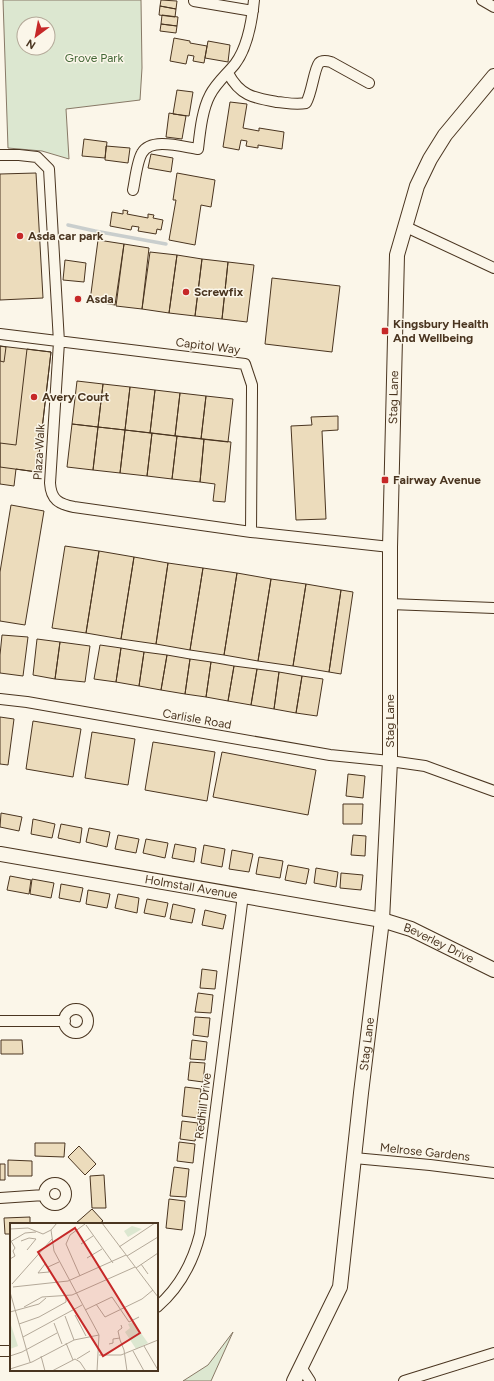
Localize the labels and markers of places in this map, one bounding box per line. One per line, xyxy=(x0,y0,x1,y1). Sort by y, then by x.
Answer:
place label: Asda car park xyxy=(28,229,104,243)
marker: Asda car park xyxy=(15,231,25,241)
place label: Screwfix xyxy=(194,285,244,299)
marker: Screwfix xyxy=(181,287,191,297)
place label: Asda xyxy=(86,292,114,306)
marker: Asda xyxy=(73,294,83,304)
place label: Kingsbury Health And Wellbeing xyxy=(393,317,489,345)
marker: Kingsbury Health And Wellbeing xyxy=(380,326,390,336)
place label: Avery Court xyxy=(42,390,110,404)
marker: Avery Court xyxy=(29,392,39,402)
place label: Fairway Avenue xyxy=(393,473,481,487)
marker: Fairway Avenue xyxy=(380,475,390,485)

